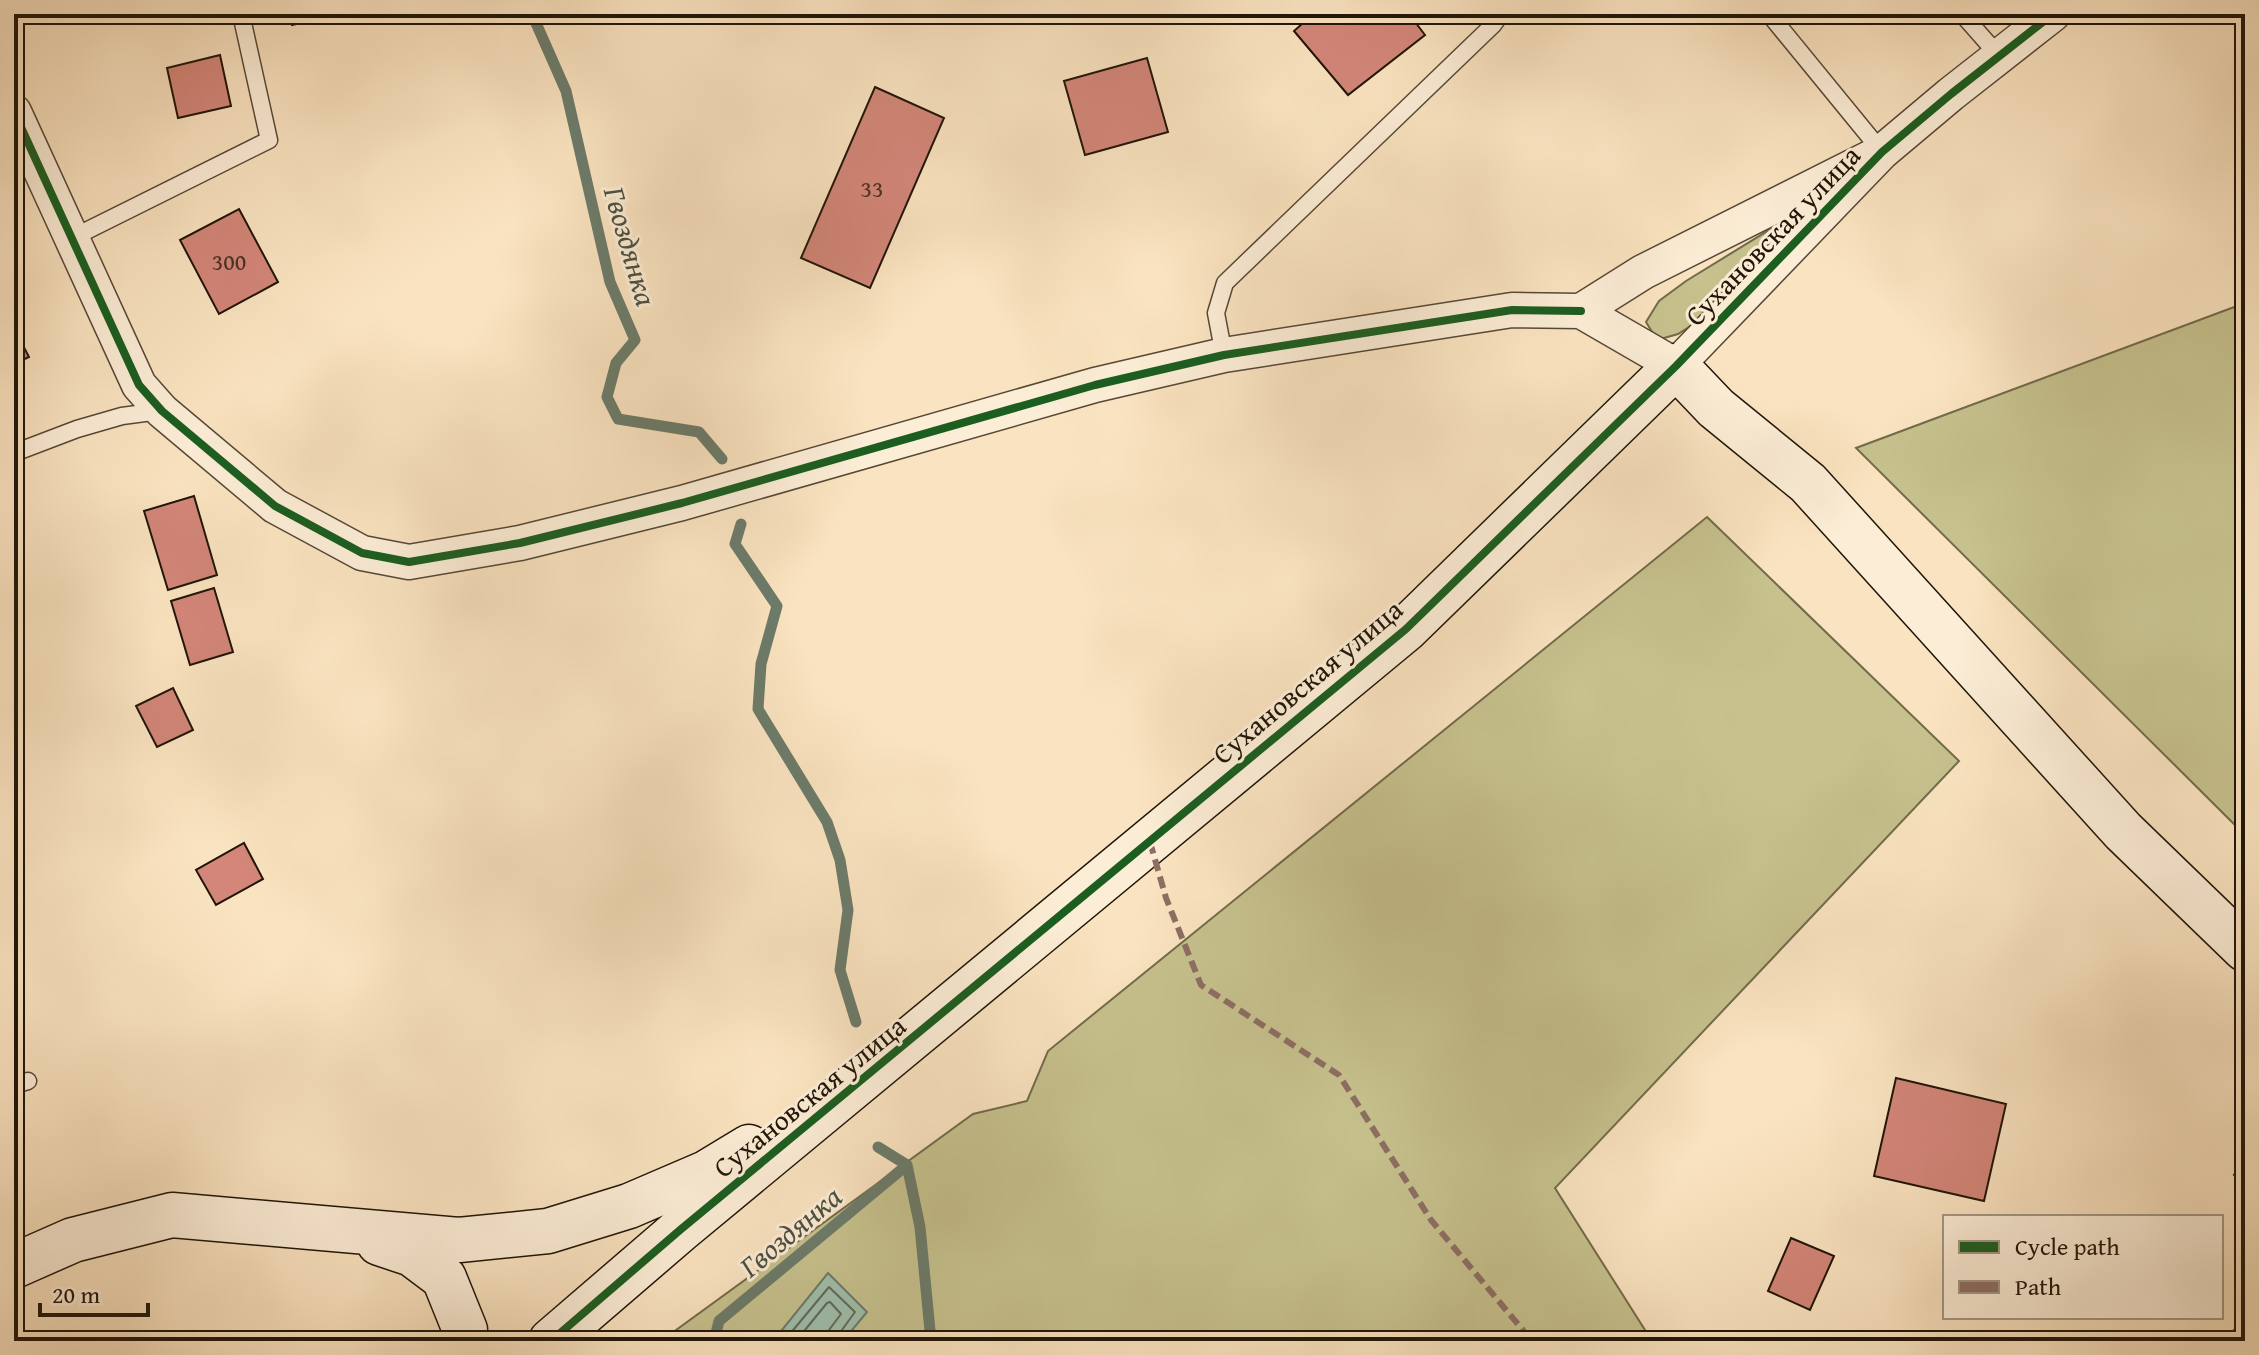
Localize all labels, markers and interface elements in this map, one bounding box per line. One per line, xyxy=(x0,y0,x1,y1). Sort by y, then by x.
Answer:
street label: Сухановская улица xyxy=(1675,135,1870,335)
house number: 33 xyxy=(860,171,884,206)
water label: Гвоздянка xyxy=(593,180,669,311)
house number: 300 xyxy=(212,244,246,279)
street label: Сухановская улица xyxy=(1203,589,1412,773)
street label: Сухановская улица xyxy=(704,1005,915,1187)
water label: Гвоздянка xyxy=(728,1175,851,1288)
legend xyxy=(1943,1215,2223,1319)
text: Cycle path xyxy=(2015,1229,2120,1264)
scale bar xyxy=(40,1267,148,1317)
text: Path xyxy=(2015,1269,2062,1304)
text: 20 m xyxy=(52,1277,100,1312)

